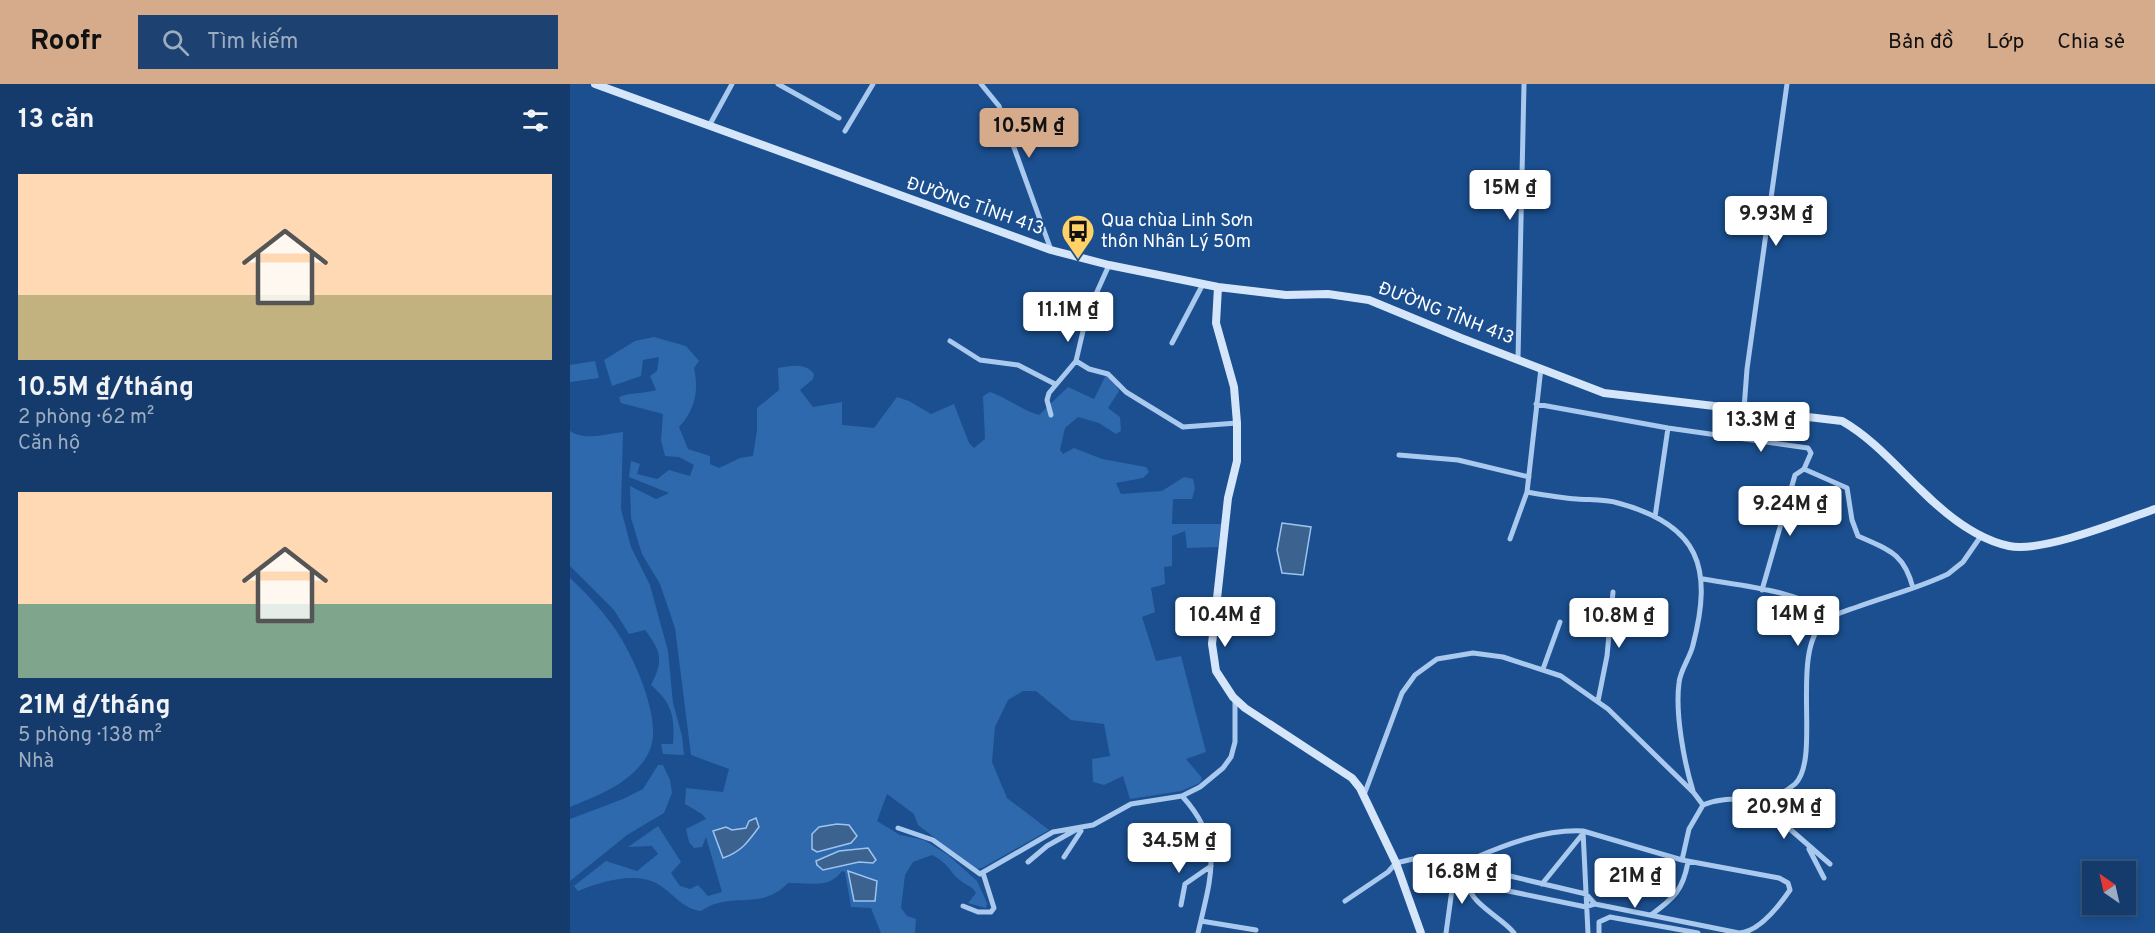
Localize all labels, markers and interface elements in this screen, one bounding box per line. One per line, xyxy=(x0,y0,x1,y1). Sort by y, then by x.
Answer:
search box xyxy=(138,15,558,69)
text: Roofr xyxy=(30,24,102,60)
icon: search xyxy=(159,26,192,59)
text: Tìm kiếm xyxy=(207,29,298,56)
text: Bản đồ xyxy=(1888,29,1954,56)
text: Lớp xyxy=(1987,29,2024,56)
text: Chia sẻ xyxy=(2057,29,2125,56)
text: 13 căn xyxy=(18,104,94,137)
icon: filters xyxy=(519,104,552,137)
pin: 10.5M ₫ xyxy=(974,108,1084,159)
text: 10.5M ₫ xyxy=(994,114,1064,140)
street label: ĐƯỜNG TỈNH 413 xyxy=(903,170,1048,241)
pin: 15M ₫ xyxy=(1468,170,1552,221)
text: 15M ₫ xyxy=(1484,176,1536,202)
pin: 9.93M ₫ xyxy=(1721,196,1831,247)
text: 9.93M ₫ xyxy=(1739,202,1813,228)
place label: Qua chùa Linh Sơn thôn Nhân Lý 50m xyxy=(1101,210,1253,254)
icon: home xyxy=(231,213,339,321)
bus stop icon: Qua chùa Linh Sơn thôn Nhân Lý 50m xyxy=(1060,213,1096,260)
street label: ĐƯỜNG TỈNH 413 xyxy=(1375,275,1518,350)
pin: 11.1M ₫ xyxy=(1013,292,1123,343)
text: 11.1M ₫ xyxy=(1037,298,1099,324)
text: 10.5M ₫/tháng xyxy=(18,372,194,405)
pin: 13.3M ₫ xyxy=(1706,402,1816,453)
text: 2 phòng · 62 m² xyxy=(18,405,154,431)
text: 13.3M ₫ xyxy=(1726,408,1796,434)
text: Căn hộ xyxy=(18,431,80,457)
pin: 9.24M ₫ xyxy=(1735,486,1845,537)
text: 9.24M ₫ xyxy=(1753,492,1827,518)
icon: home xyxy=(231,531,339,639)
pin: 14M ₫ xyxy=(1756,596,1840,647)
pin: 10.4M ₫ xyxy=(1170,597,1280,648)
pin: 10.8M ₫ xyxy=(1564,598,1674,649)
text: 14M ₫ xyxy=(1771,602,1825,628)
text: 10.4M ₫ xyxy=(1189,603,1261,629)
text: 10.8M ₫ xyxy=(1583,604,1655,630)
text: 21M ₫/tháng xyxy=(18,690,170,723)
text: 5 phòng · 138 m² xyxy=(18,723,162,749)
text: Nhà xyxy=(18,749,54,775)
pin: 20.9M ₫ xyxy=(1729,789,1839,840)
text: 20.9M ₫ xyxy=(1746,795,1822,821)
pin: 34.5M ₫ xyxy=(1124,823,1234,874)
text: 34.5M ₫ xyxy=(1142,829,1216,855)
pin: 16.8M ₫ xyxy=(1407,854,1517,905)
pin: 21M ₫ xyxy=(1593,858,1677,909)
text: 16.8M ₫ xyxy=(1427,860,1497,886)
north arrow xyxy=(2082,861,2136,915)
map controls xyxy=(2082,861,2136,915)
text: 21M ₫ xyxy=(1609,864,1661,890)

